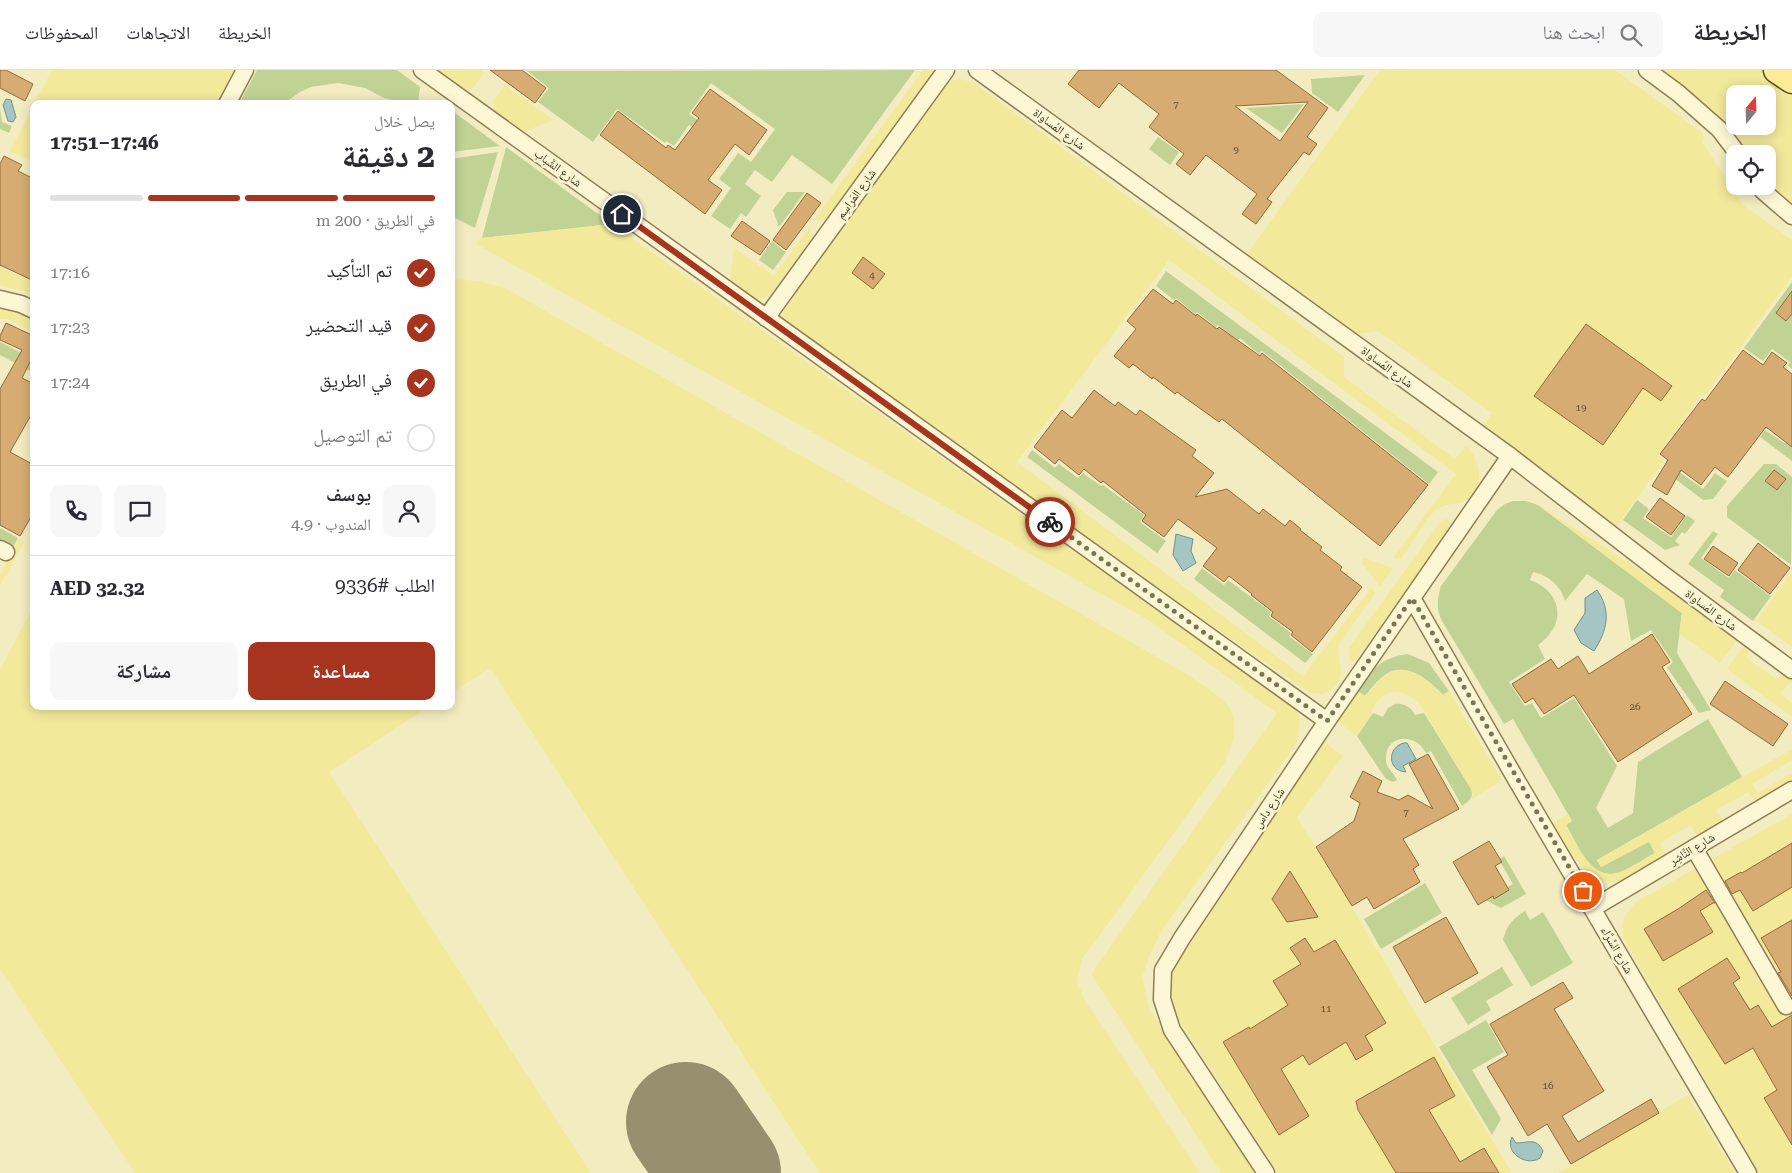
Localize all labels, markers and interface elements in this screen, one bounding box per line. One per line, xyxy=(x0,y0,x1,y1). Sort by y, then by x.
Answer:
search box xyxy=(1313,12,1663,57)
text: الخريطة xyxy=(1693,18,1767,46)
text: ابحث هنا xyxy=(1543,21,1605,44)
icon: search xyxy=(1617,21,1645,49)
text: المحفوظات xyxy=(25,22,98,43)
text: الاتجاهات xyxy=(126,22,190,43)
text: الخريطة xyxy=(218,22,271,43)
north arrow xyxy=(1726,85,1776,135)
map controls xyxy=(1726,85,1776,195)
house number: 7 xyxy=(1173,99,1179,110)
street label: شارع المُساواة xyxy=(1030,106,1088,153)
text: يصل خلال xyxy=(374,112,435,131)
text: 17:46–17:51 xyxy=(50,131,159,154)
text: 2 دقيقة xyxy=(342,137,435,175)
house number: 9 xyxy=(1233,144,1239,155)
button: locate xyxy=(1726,145,1776,195)
street label: شارع الشَّباب xyxy=(531,146,584,191)
street label: شارع المَراسِم xyxy=(833,166,880,222)
pin xyxy=(601,193,643,235)
icon: home xyxy=(608,200,636,228)
text: في الطريق · 200 m xyxy=(316,211,435,230)
text: تم التأكيد xyxy=(327,259,392,282)
icon: check xyxy=(407,259,435,287)
text: 17:16 xyxy=(50,263,90,282)
house number: 4 xyxy=(869,270,875,281)
text: قيد التحضير xyxy=(306,314,392,337)
icon: check xyxy=(407,314,435,342)
text: 17:23 xyxy=(50,318,90,337)
street label: شارع المُساواة xyxy=(1358,344,1416,391)
text: في الطريق xyxy=(319,369,392,392)
icon: check xyxy=(407,369,435,397)
text: 17:24 xyxy=(50,373,90,392)
house number: 19 xyxy=(1575,402,1587,413)
text: تم التوصيل xyxy=(313,424,392,447)
text: يوسف xyxy=(326,483,371,506)
button: phone xyxy=(50,485,102,537)
button: chat xyxy=(114,485,166,537)
button: person xyxy=(383,485,435,537)
courier xyxy=(1025,497,1075,547)
icon: bike xyxy=(1036,508,1064,536)
text: المندوب · 4.9 xyxy=(291,515,371,534)
text: الطلب #9336 xyxy=(335,574,435,597)
text: AED 32.32 xyxy=(50,577,145,600)
street label: شارع المُساواة xyxy=(1682,587,1740,634)
button: مشاركة xyxy=(50,642,238,700)
button: مساعدة xyxy=(248,642,435,700)
house number: 26 xyxy=(1629,701,1641,712)
street label: شارع داس xyxy=(1250,785,1288,831)
house number: 7 xyxy=(1403,807,1409,818)
street label: شارع النَّاشِر xyxy=(1666,830,1718,869)
pin xyxy=(1562,870,1604,912)
icon: bag xyxy=(1569,877,1597,905)
street label: شارع السَّرَّاء xyxy=(1597,924,1636,977)
house number: 11 xyxy=(1320,1003,1332,1014)
house number: 16 xyxy=(1542,1080,1554,1091)

